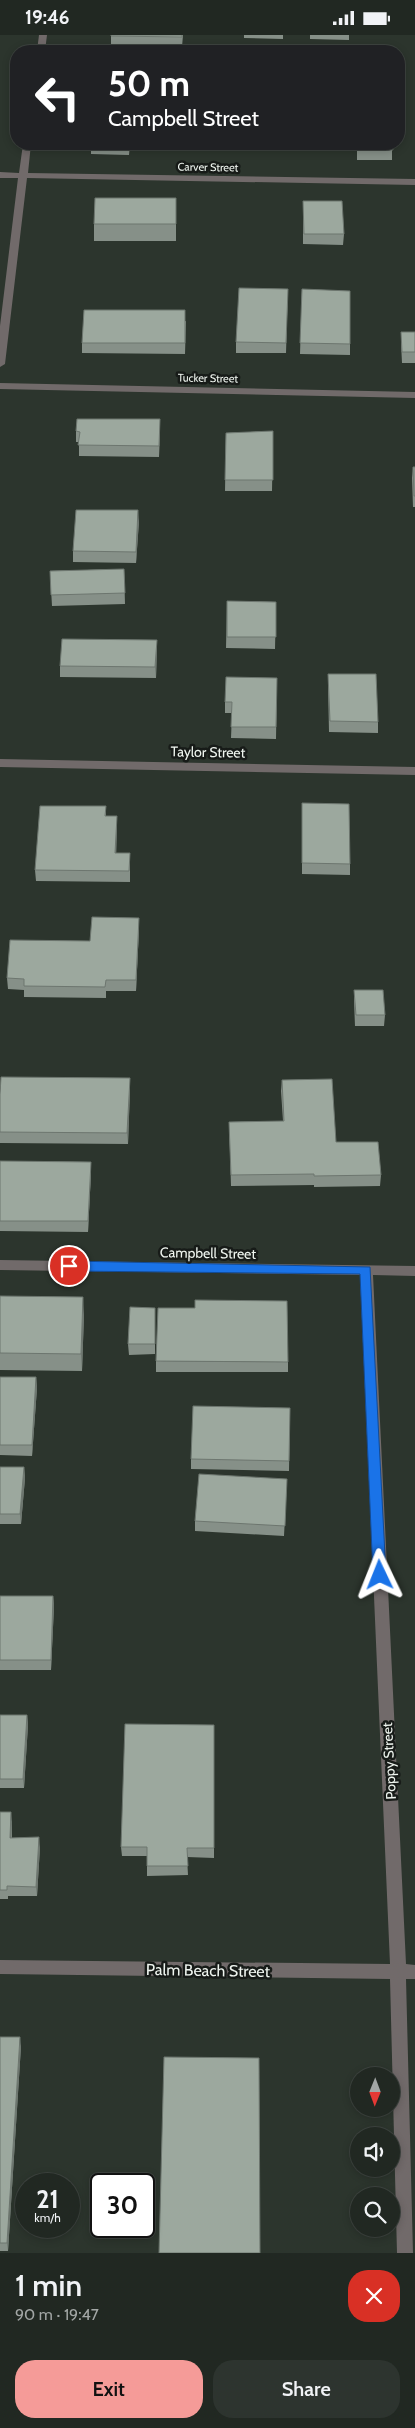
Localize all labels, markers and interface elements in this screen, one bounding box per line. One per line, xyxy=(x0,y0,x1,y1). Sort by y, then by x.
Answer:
text: 19:46 xyxy=(25,6,69,29)
text: 50 m xyxy=(108,62,190,105)
icon: left xyxy=(25,65,90,130)
text: Campbell Street xyxy=(108,105,259,132)
street label: Carver Street xyxy=(178,159,239,175)
street label: Tucker Street xyxy=(178,370,239,386)
street label: Taylor Street xyxy=(171,742,246,762)
street label: Campbell Street xyxy=(160,1243,256,1263)
pin xyxy=(48,1245,90,1287)
icon: arrive xyxy=(55,1252,83,1280)
position arrow xyxy=(353,1548,405,1600)
street label: Poppy Street xyxy=(378,1722,400,1800)
street label: Palm Beach Street xyxy=(146,1960,271,1981)
north arrow xyxy=(350,2067,400,2117)
map controls xyxy=(350,2067,400,2237)
button: sound xyxy=(350,2127,400,2177)
speed limit sign: 30 xyxy=(90,2173,155,2238)
text: 21 xyxy=(36,2184,59,2214)
button: search xyxy=(350,2187,400,2237)
text: km/h xyxy=(34,2210,61,2225)
text: 1 min xyxy=(15,2267,82,2304)
button: close xyxy=(348,2270,400,2322)
text: 90 m · 19:47 xyxy=(15,2305,99,2324)
button: Exit xyxy=(15,2360,203,2418)
button: Share xyxy=(213,2360,400,2418)

